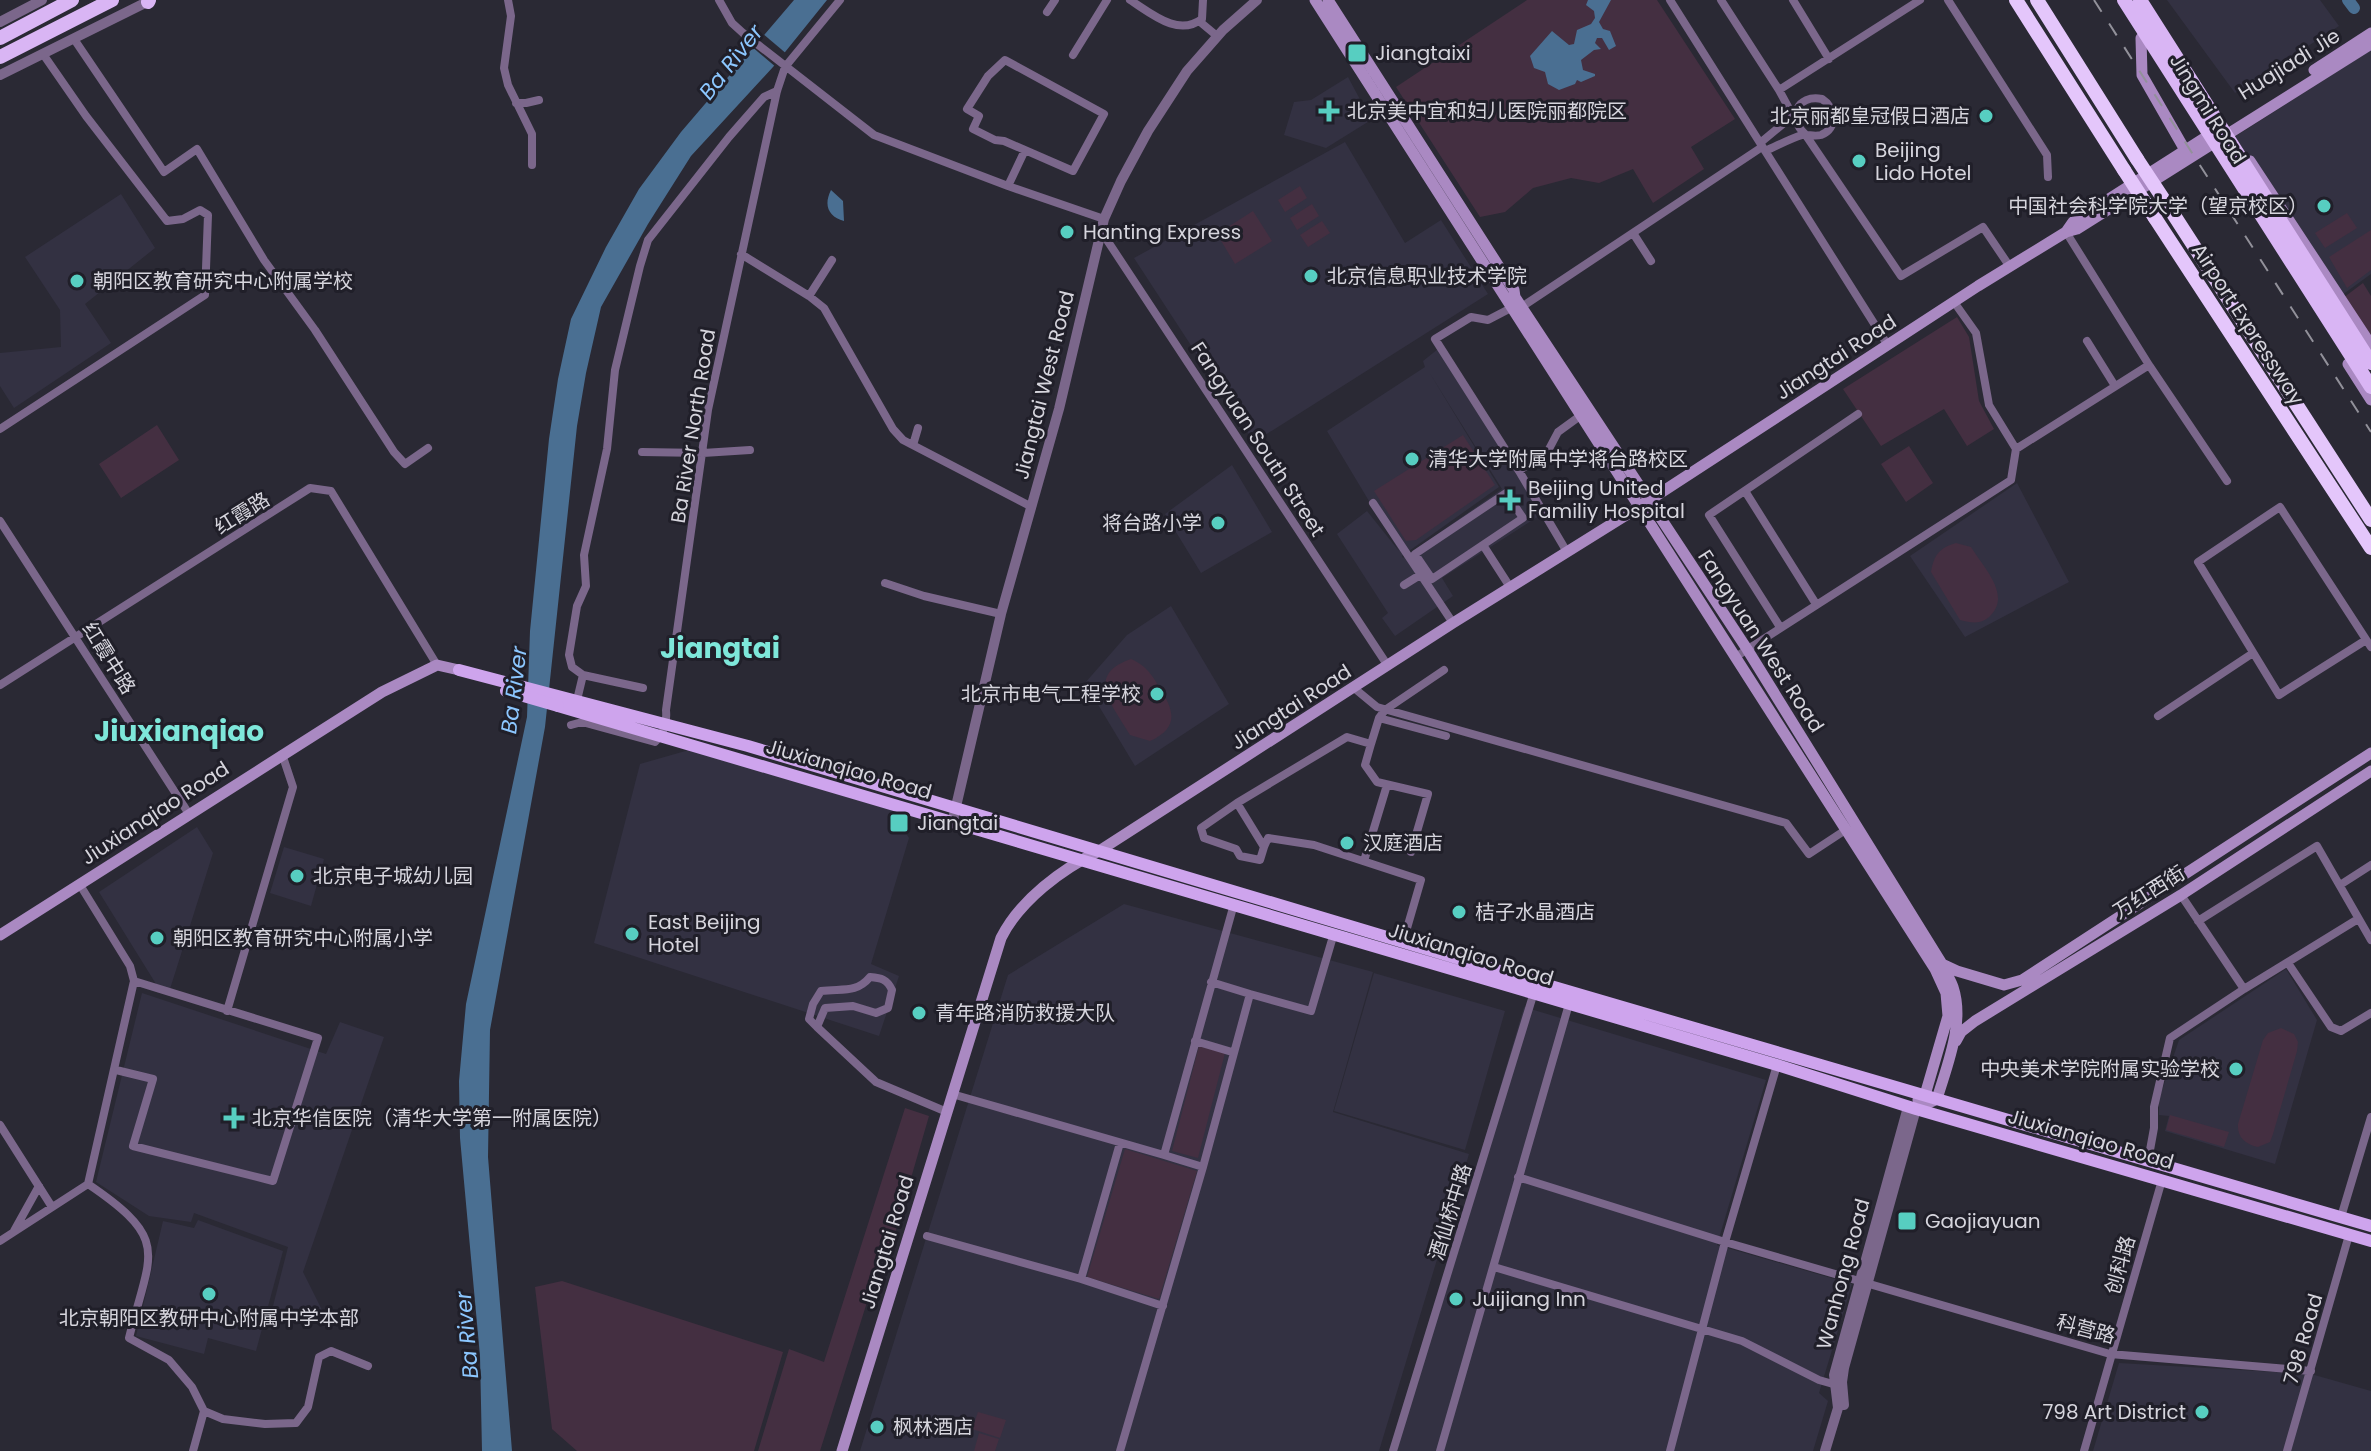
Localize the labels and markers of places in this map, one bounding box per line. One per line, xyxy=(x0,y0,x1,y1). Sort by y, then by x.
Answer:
place label: Jiangtaixi xyxy=(1375,39,1471,67)
marker: Jiangtaixi xyxy=(1346,42,1368,64)
place label: 北京美中宜和妇儿医院丽都院区 xyxy=(1347,97,1627,125)
marker: 北京美中宜和妇儿医院丽都院区 xyxy=(1318,100,1340,122)
place label: 北京丽都皇冠假日酒店 xyxy=(1770,102,1970,130)
marker: 北京丽都皇冠假日酒店 xyxy=(1977,107,1995,125)
place label: Beijing Lido Hotel xyxy=(1875,136,1971,187)
marker: Beijing Lido Hotel xyxy=(1850,152,1868,170)
place label: 中国社会科学院大学（望京校区） xyxy=(2008,192,2308,220)
marker: 中国社会科学院大学（望京校区） xyxy=(2315,197,2333,215)
place label: Hanting Express xyxy=(1083,218,1241,246)
marker: Hanting Express xyxy=(1058,223,1076,241)
place label: 北京信息职业技术学院 xyxy=(1327,262,1527,290)
place label: 朝阳区教育研究中心附属学校 xyxy=(93,267,353,295)
marker: 北京信息职业技术学院 xyxy=(1302,267,1320,285)
marker: 朝阳区教育研究中心附属学校 xyxy=(68,272,86,290)
place label: 清华大学附属中学将台路校区 xyxy=(1428,445,1688,473)
marker: 清华大学附属中学将台路校区 xyxy=(1403,450,1421,468)
place label: Beijing United Familiy Hospital xyxy=(1528,474,1685,525)
marker: Beijing United Familiy Hospital xyxy=(1499,489,1521,511)
place label: 将台路小学 xyxy=(1102,509,1202,537)
marker: 将台路小学 xyxy=(1209,514,1227,532)
place label: 北京市电气工程学校 xyxy=(961,680,1141,708)
marker: 北京市电气工程学校 xyxy=(1148,685,1166,703)
place label: Jiangtai xyxy=(917,809,998,837)
marker: Jiangtai xyxy=(888,812,910,834)
place label: 汉庭酒店 xyxy=(1363,829,1443,857)
marker: 汉庭酒店 xyxy=(1338,834,1356,852)
place label: 北京电子城幼儿园 xyxy=(313,862,473,890)
marker: 北京电子城幼儿园 xyxy=(288,867,306,885)
place label: 桔子水晶酒店 xyxy=(1475,898,1595,926)
marker: 桔子水晶酒店 xyxy=(1450,903,1468,921)
place label: East Beijing Hotel xyxy=(648,908,761,959)
place label: 朝阳区教育研究中心附属小学 xyxy=(173,924,433,952)
marker: East Beijing Hotel xyxy=(623,925,641,943)
marker: 朝阳区教育研究中心附属小学 xyxy=(148,929,166,947)
place label: 青年路消防救援大队 xyxy=(935,999,1115,1027)
marker: 青年路消防救援大队 xyxy=(910,1004,928,1022)
place label: 中央美术学院附属实验学校 xyxy=(1980,1055,2220,1083)
marker: 中央美术学院附属实验学校 xyxy=(2227,1060,2245,1078)
place label: 北京华信医院（清华大学第一附属医院） xyxy=(252,1104,612,1132)
marker: 北京华信医院（清华大学第一附属医院） xyxy=(223,1107,245,1129)
place label: Gaojiayuan xyxy=(1925,1207,2041,1235)
marker: Gaojiayuan xyxy=(1896,1210,1918,1232)
marker: 北京朝阳区教研中心附属中学本部 xyxy=(200,1285,218,1303)
place label: Juijiang Inn xyxy=(1472,1285,1586,1313)
marker: Juijiang Inn xyxy=(1447,1290,1465,1308)
place label: 北京朝阳区教研中心附属中学本部 xyxy=(59,1304,359,1332)
place label: 798 Art District xyxy=(2042,1398,2186,1426)
marker: 798 Art District xyxy=(2193,1403,2211,1421)
place label: 枫林酒店 xyxy=(893,1413,973,1441)
marker: 枫林酒店 xyxy=(868,1418,886,1436)

